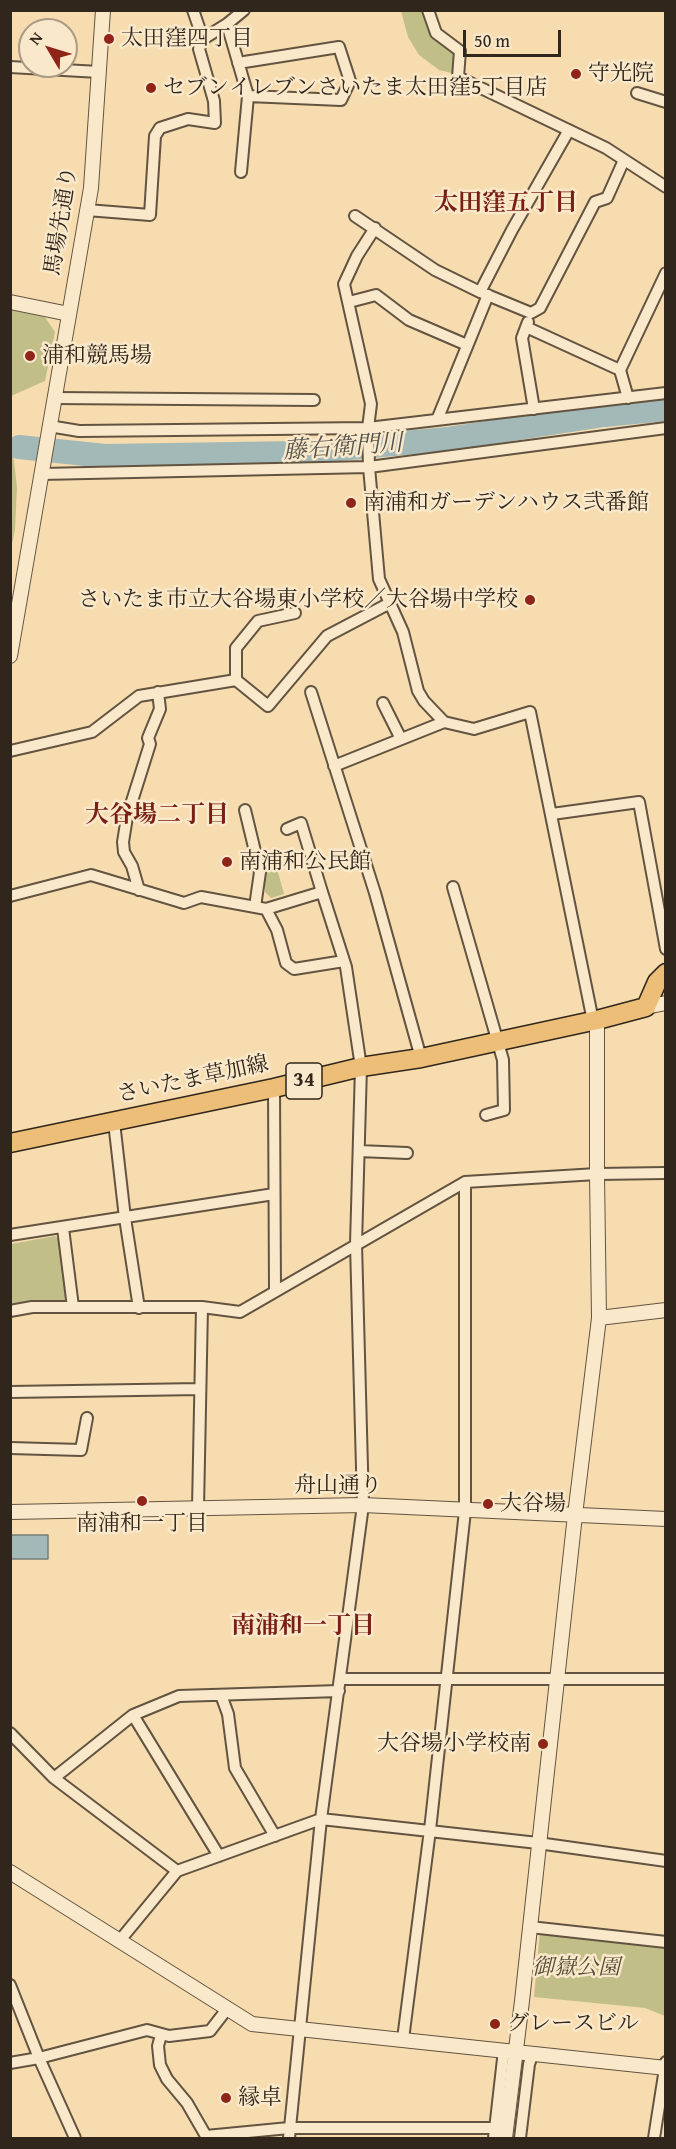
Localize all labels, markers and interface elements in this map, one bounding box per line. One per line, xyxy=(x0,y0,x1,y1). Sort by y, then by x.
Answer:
north arrow xyxy=(18,18,78,78)
scale bar xyxy=(466,18,564,56)
place label: 太田窪四丁目 xyxy=(121,26,253,52)
text: N xyxy=(23,27,48,50)
text: 50 m xyxy=(474,27,510,54)
marker: 太田窪四丁目 xyxy=(102,32,116,46)
place label: 守光院 xyxy=(588,61,654,87)
marker: 守光院 xyxy=(569,67,583,81)
place label: セブンイレブンさいたま太田窪5丁目店 xyxy=(163,75,548,101)
marker: セブンイレブンさいたま太田窪5丁目店 xyxy=(144,81,158,95)
street label: 馬場先通り xyxy=(40,165,84,277)
district label: 太田窪五丁目 xyxy=(434,190,578,218)
place label: 浦和競馬場 xyxy=(42,343,152,369)
marker: 浦和競馬場 xyxy=(23,349,37,363)
water label: 藤右衛門川 xyxy=(282,429,404,467)
place label: 南浦和ガーデンハウス弐番館 xyxy=(363,490,649,516)
marker: 南浦和ガーデンハウス弐番館 xyxy=(344,496,358,510)
place label: さいたま市立大谷場東小学校／大谷場中学校 xyxy=(78,587,518,613)
marker: さいたま市立大谷場東小学校／大谷場中学校 xyxy=(523,593,537,607)
district label: 大谷場二丁目 xyxy=(85,802,229,830)
place label: 南浦和公民館 xyxy=(239,849,371,875)
marker: 南浦和公民館 xyxy=(220,855,234,869)
street label: さいたま草加線 xyxy=(115,1051,271,1109)
road number: 34 xyxy=(286,1063,322,1099)
street label: 舟山通り xyxy=(294,1473,382,1499)
place label: 大谷場 xyxy=(500,1491,566,1517)
marker: 南浦和一丁目 xyxy=(135,1494,149,1508)
marker: 大谷場 xyxy=(481,1497,495,1511)
place label: 南浦和一丁目 xyxy=(76,1511,208,1537)
district label: 南浦和一丁目 xyxy=(231,1613,375,1641)
place label: 大谷場小学校南 xyxy=(377,1731,531,1757)
marker: 大谷場小学校南 xyxy=(536,1737,550,1751)
park label: 御嶽公園 xyxy=(532,1955,620,1981)
place label: グレースビル xyxy=(507,2011,639,2037)
marker: グレースビル xyxy=(488,2017,502,2031)
place label: 縁卓 xyxy=(238,2085,282,2111)
marker: 縁卓 xyxy=(219,2091,233,2105)

